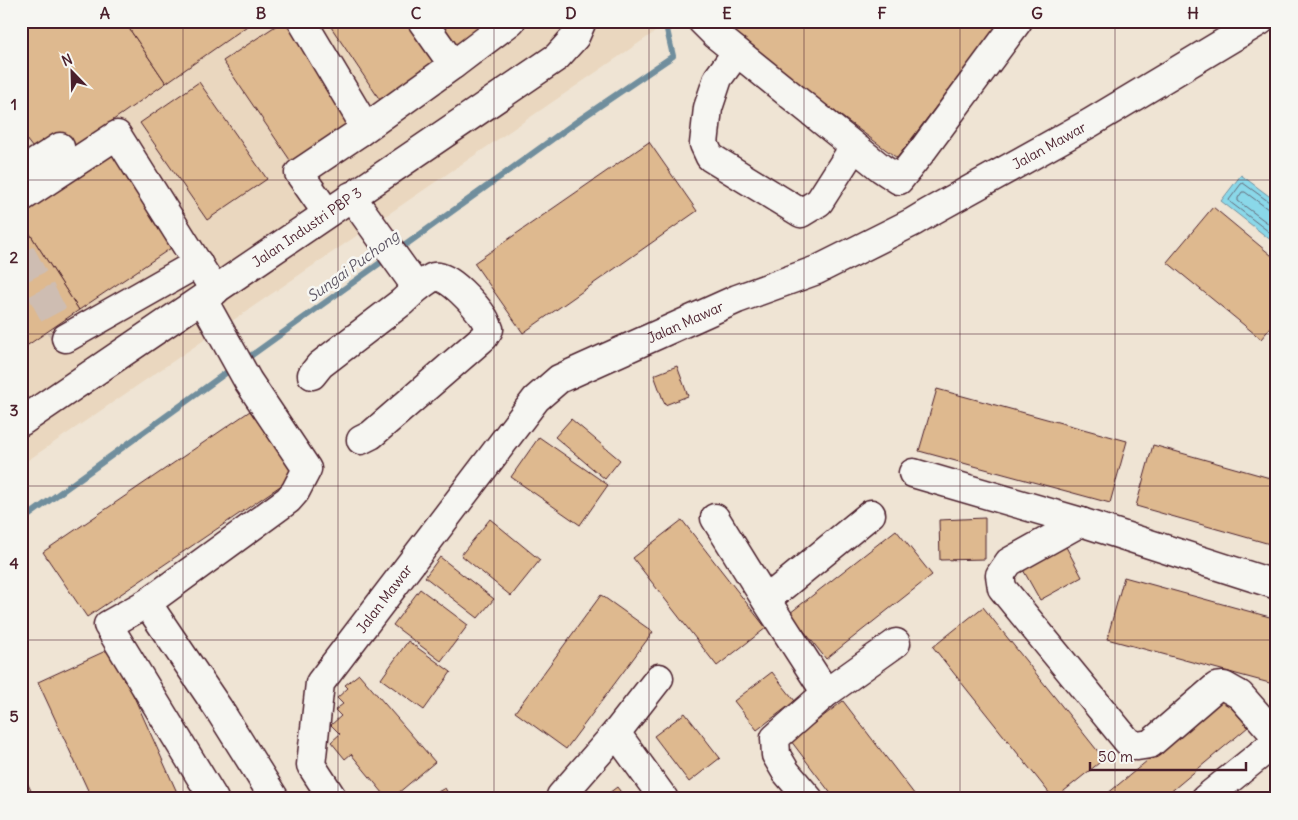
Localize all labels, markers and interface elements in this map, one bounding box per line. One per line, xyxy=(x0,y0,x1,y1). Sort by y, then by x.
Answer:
text: A xyxy=(100,3,110,23)
text: B xyxy=(256,3,267,23)
text: C xyxy=(411,3,422,23)
text: D xyxy=(565,3,577,23)
text: E xyxy=(722,3,732,23)
text: F xyxy=(877,3,887,23)
text: G xyxy=(1031,3,1043,23)
text: H xyxy=(1187,3,1199,23)
north arrow xyxy=(48,48,98,98)
text: N xyxy=(59,50,75,70)
text: 1 xyxy=(11,94,17,114)
street label: Jalan Mawar xyxy=(1009,118,1090,173)
street label: Jalan Industri PBP 3 xyxy=(249,183,365,271)
water label: Sungai Puchong xyxy=(303,225,404,306)
text: 2 xyxy=(10,247,19,267)
street label: Jalan Mawar xyxy=(645,297,727,347)
text: 3 xyxy=(9,400,19,420)
text: 4 xyxy=(9,553,19,573)
street label: Jalan Mawar xyxy=(352,560,416,637)
text: 5 xyxy=(9,706,19,726)
scale bar xyxy=(1090,740,1247,772)
text: 50 m xyxy=(1098,747,1133,766)

